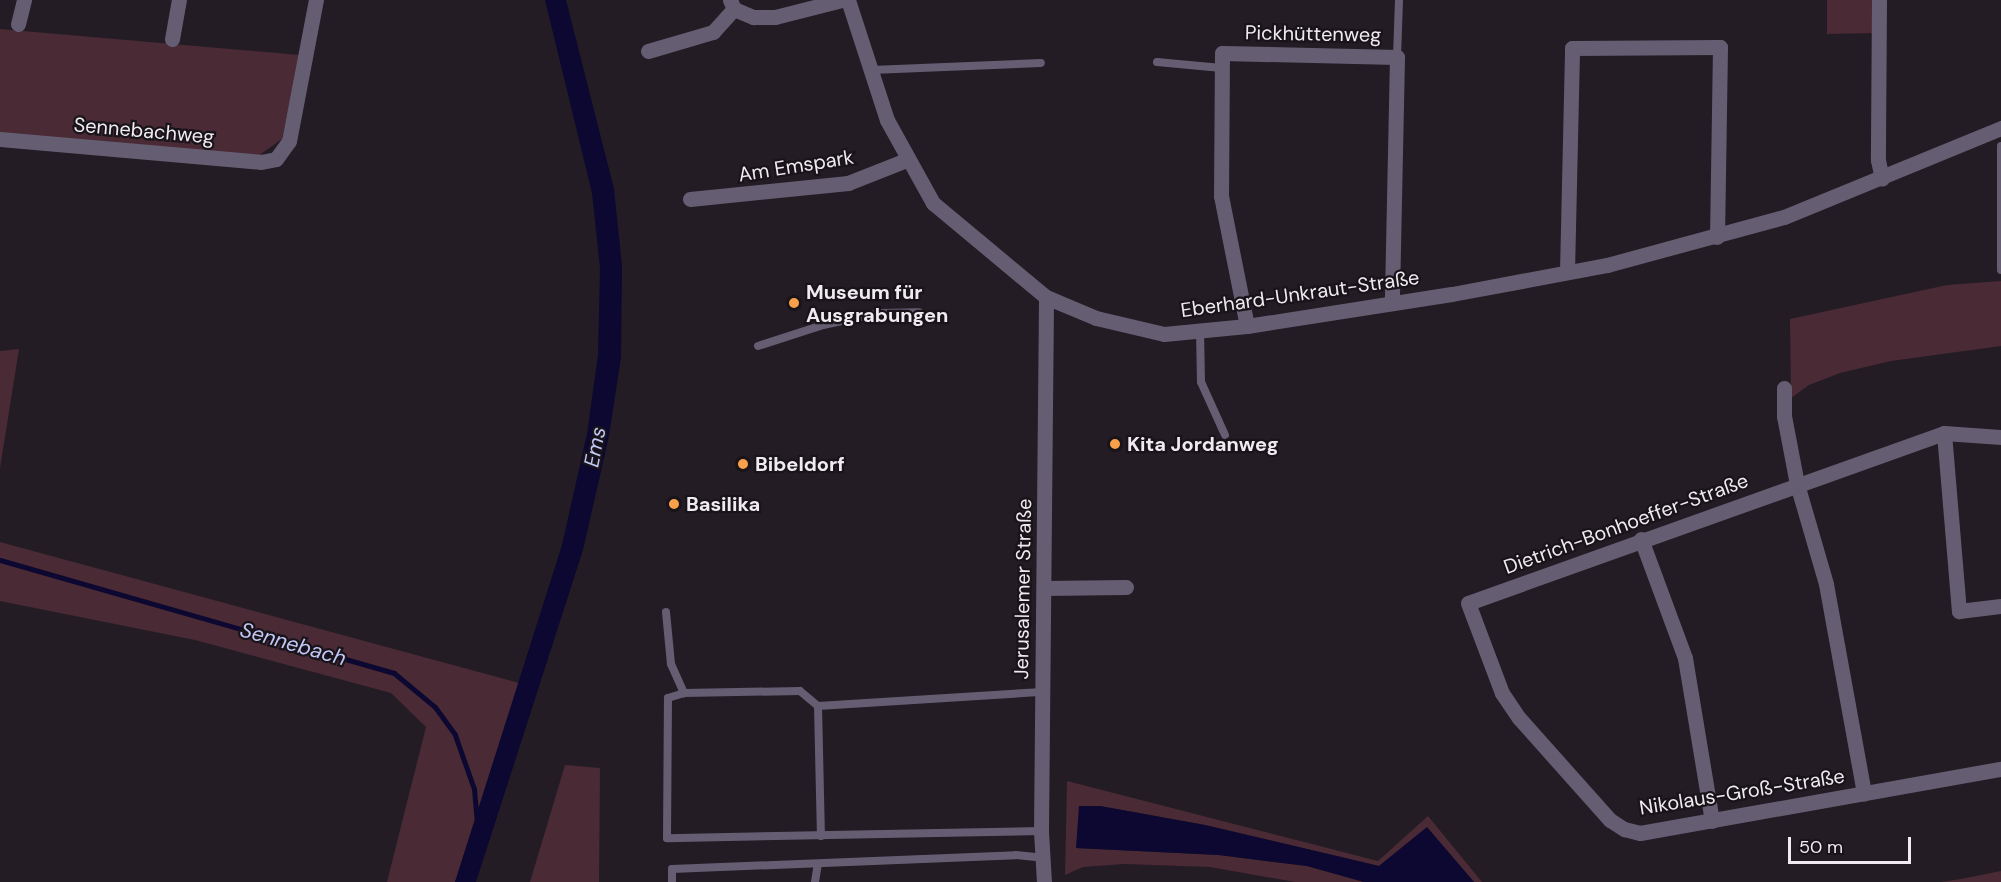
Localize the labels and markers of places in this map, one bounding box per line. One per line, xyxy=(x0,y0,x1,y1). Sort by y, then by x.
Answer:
place label: Museum für Ausgrabungen xyxy=(806,280,948,327)
marker: Museum für Ausgrabungen xyxy=(787,296,801,310)
place label: Kita Jordanweg xyxy=(1127,432,1279,456)
marker: Kita Jordanweg xyxy=(1108,437,1122,451)
place label: Bibeldorf xyxy=(755,452,845,476)
marker: Bibeldorf xyxy=(736,457,750,471)
place label: Basilika xyxy=(686,492,760,516)
marker: Basilika xyxy=(667,497,681,511)

